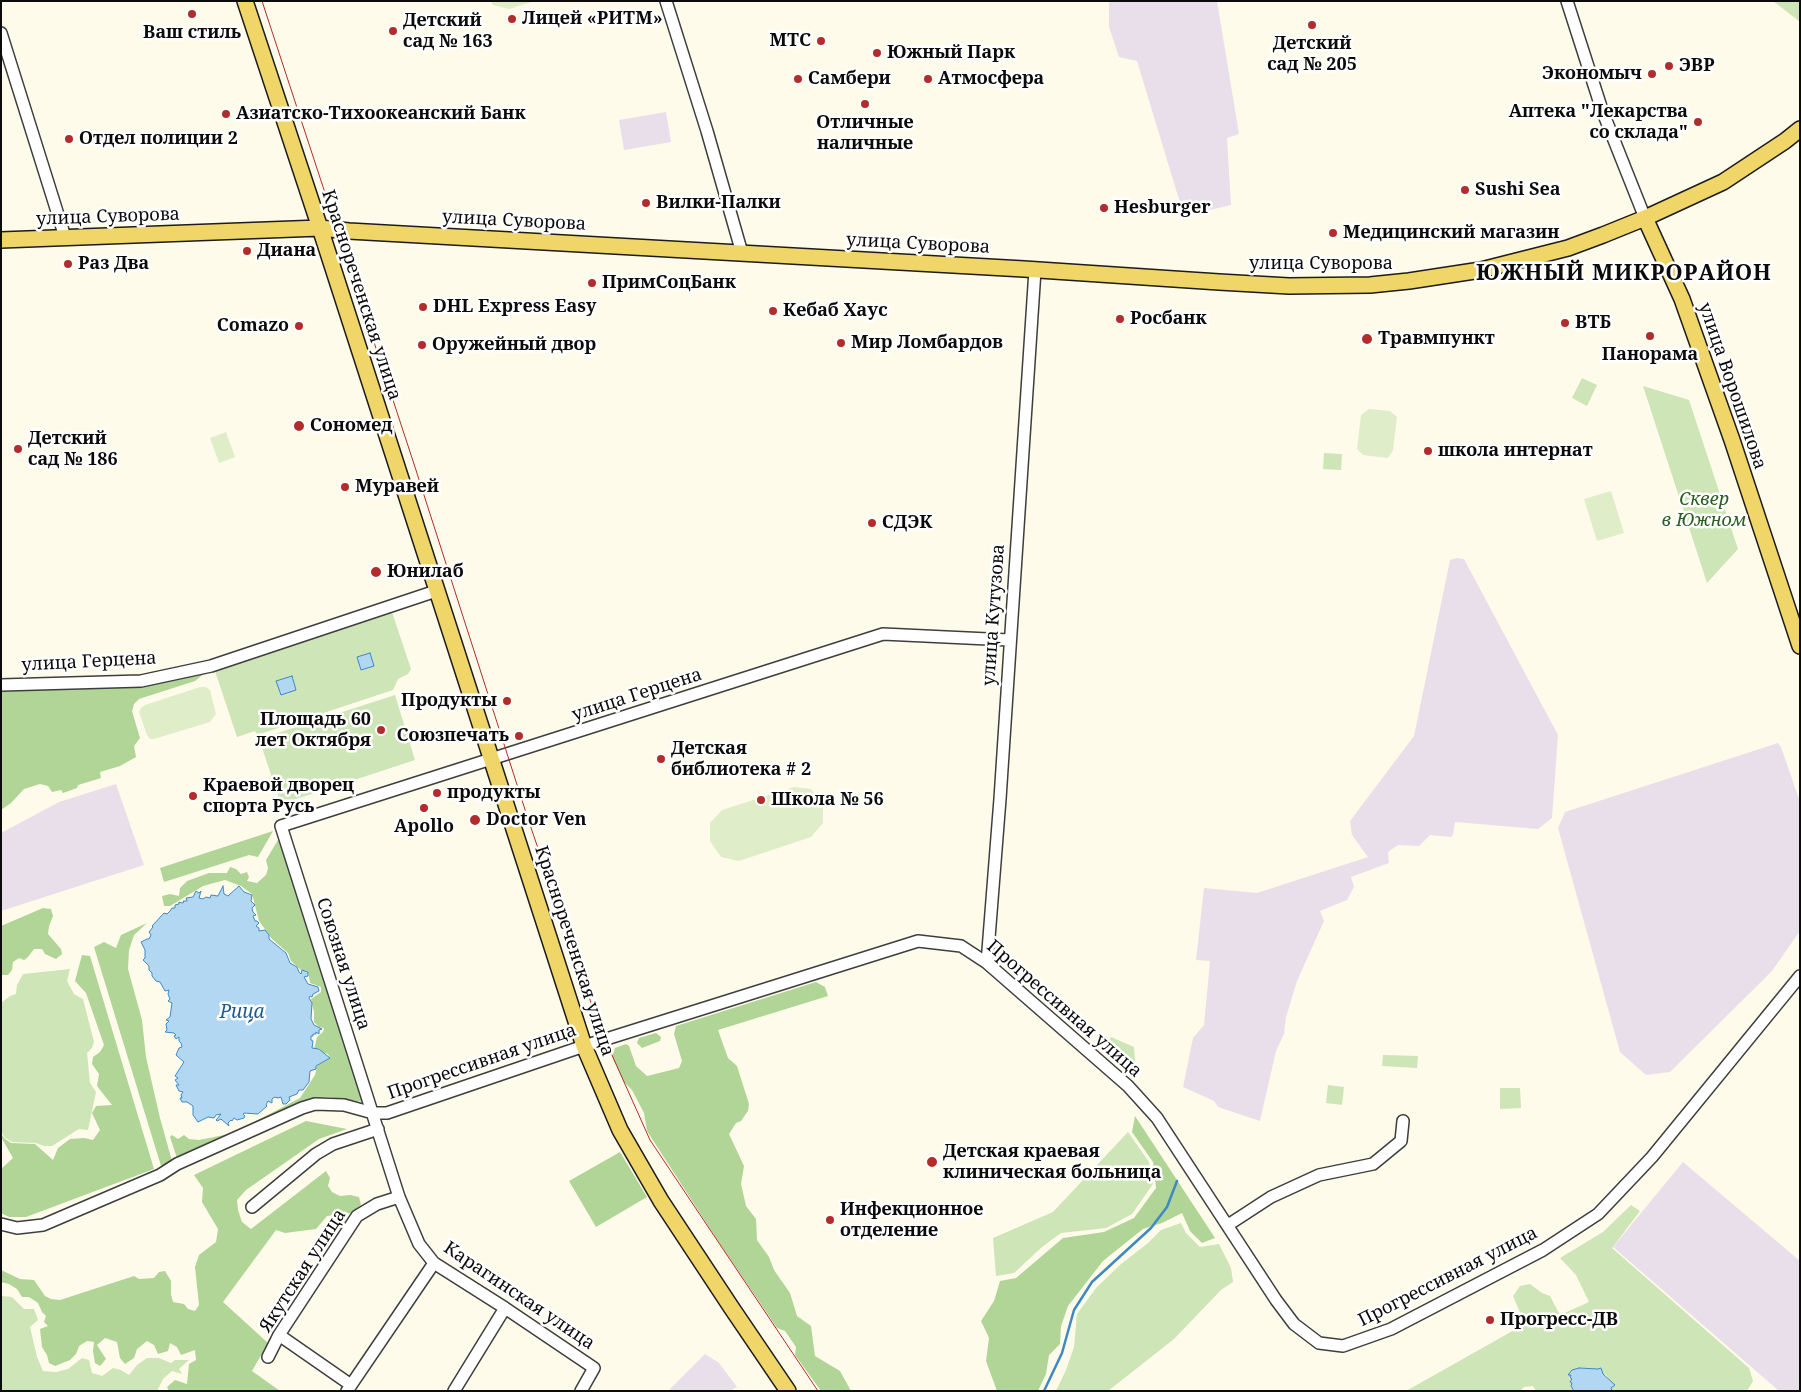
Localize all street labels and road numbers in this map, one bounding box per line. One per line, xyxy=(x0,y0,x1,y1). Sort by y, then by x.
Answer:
street label: Краснореченская улица xyxy=(317,187,405,403)
street label: улица Суворова xyxy=(36,204,180,230)
street label: улица Суворова xyxy=(442,206,586,236)
street label: улица Суворова xyxy=(846,229,990,259)
street label: улица Суворова xyxy=(1249,253,1393,275)
street label: улица Ворошилова xyxy=(1693,300,1771,472)
street label: улица Кутузова xyxy=(978,543,1010,687)
street label: улица Герцена xyxy=(21,648,157,676)
street label: улица Герцена xyxy=(569,664,705,726)
street label: Краснореченская улица xyxy=(530,843,618,1059)
street label: Союзная улица xyxy=(311,895,375,1033)
street label: Прогрессивная улица xyxy=(982,936,1146,1082)
street label: Прогрессивная улица xyxy=(385,1020,579,1104)
street label: Якутская улица xyxy=(255,1205,351,1337)
street label: Прогрессивная улица xyxy=(1355,1222,1541,1332)
street label: Карагинская улица xyxy=(439,1237,599,1355)

